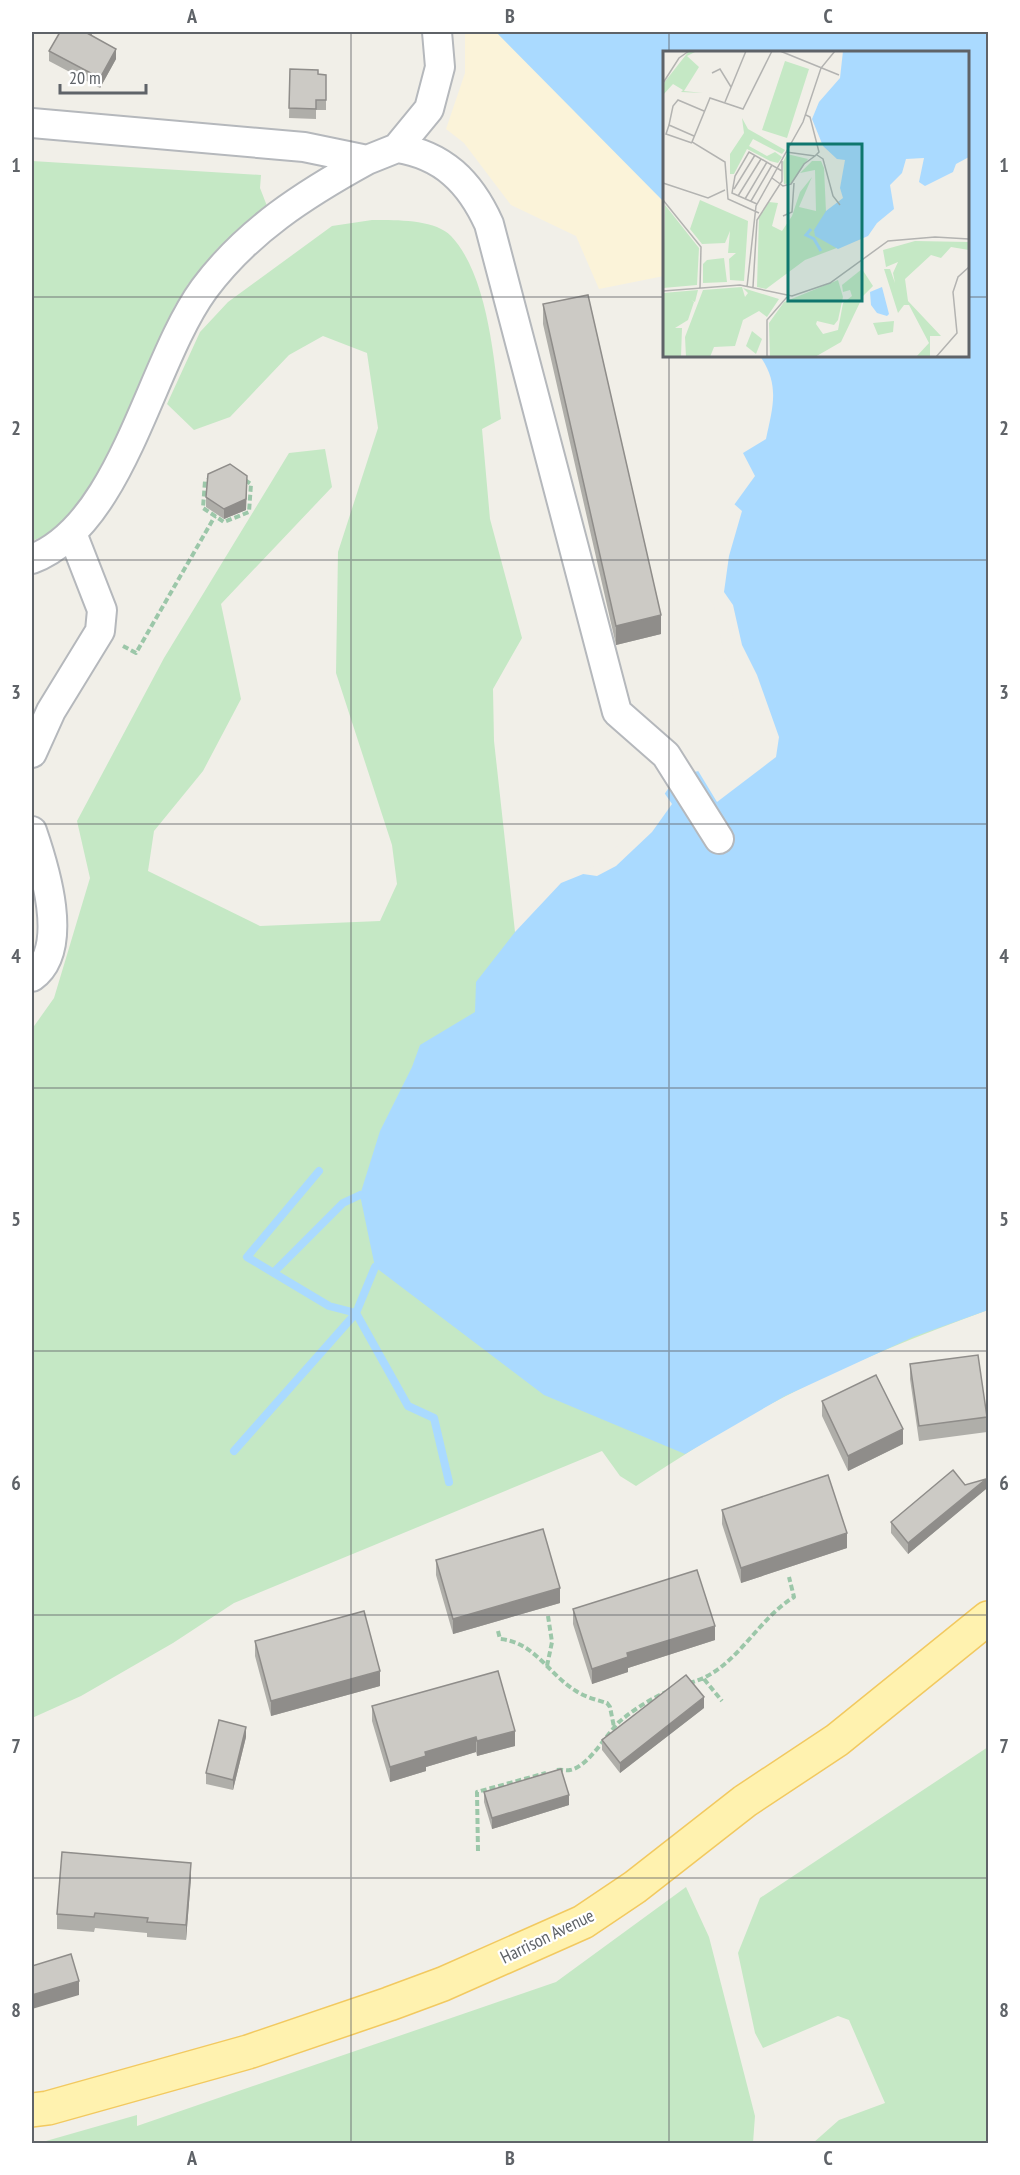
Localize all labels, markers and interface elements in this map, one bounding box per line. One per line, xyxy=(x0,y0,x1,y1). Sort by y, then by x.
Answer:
text: A xyxy=(186,3,198,29)
text: B xyxy=(505,3,515,29)
text: C xyxy=(823,3,833,29)
inset map xyxy=(663,51,969,357)
scale bar xyxy=(60,57,146,95)
text: 20 m xyxy=(69,66,101,89)
text: 1 xyxy=(11,152,21,178)
text: 1 xyxy=(999,152,1009,178)
text: 2 xyxy=(11,415,21,441)
text: 2 xyxy=(999,415,1009,441)
text: 3 xyxy=(11,679,21,705)
text: 3 xyxy=(999,679,1009,705)
text: 4 xyxy=(11,943,21,969)
text: 4 xyxy=(999,943,1009,969)
text: 5 xyxy=(11,1206,21,1232)
text: 5 xyxy=(999,1206,1009,1232)
text: 6 xyxy=(11,1470,21,1496)
text: 6 xyxy=(999,1470,1009,1496)
text: 7 xyxy=(11,1733,21,1759)
text: 7 xyxy=(999,1733,1009,1759)
street label: Harrison Avenue xyxy=(496,1903,598,1969)
text: 8 xyxy=(11,1997,21,2023)
text: 8 xyxy=(999,1997,1009,2023)
text: A xyxy=(186,2145,198,2171)
text: B xyxy=(505,2145,515,2171)
text: C xyxy=(823,2145,833,2171)

